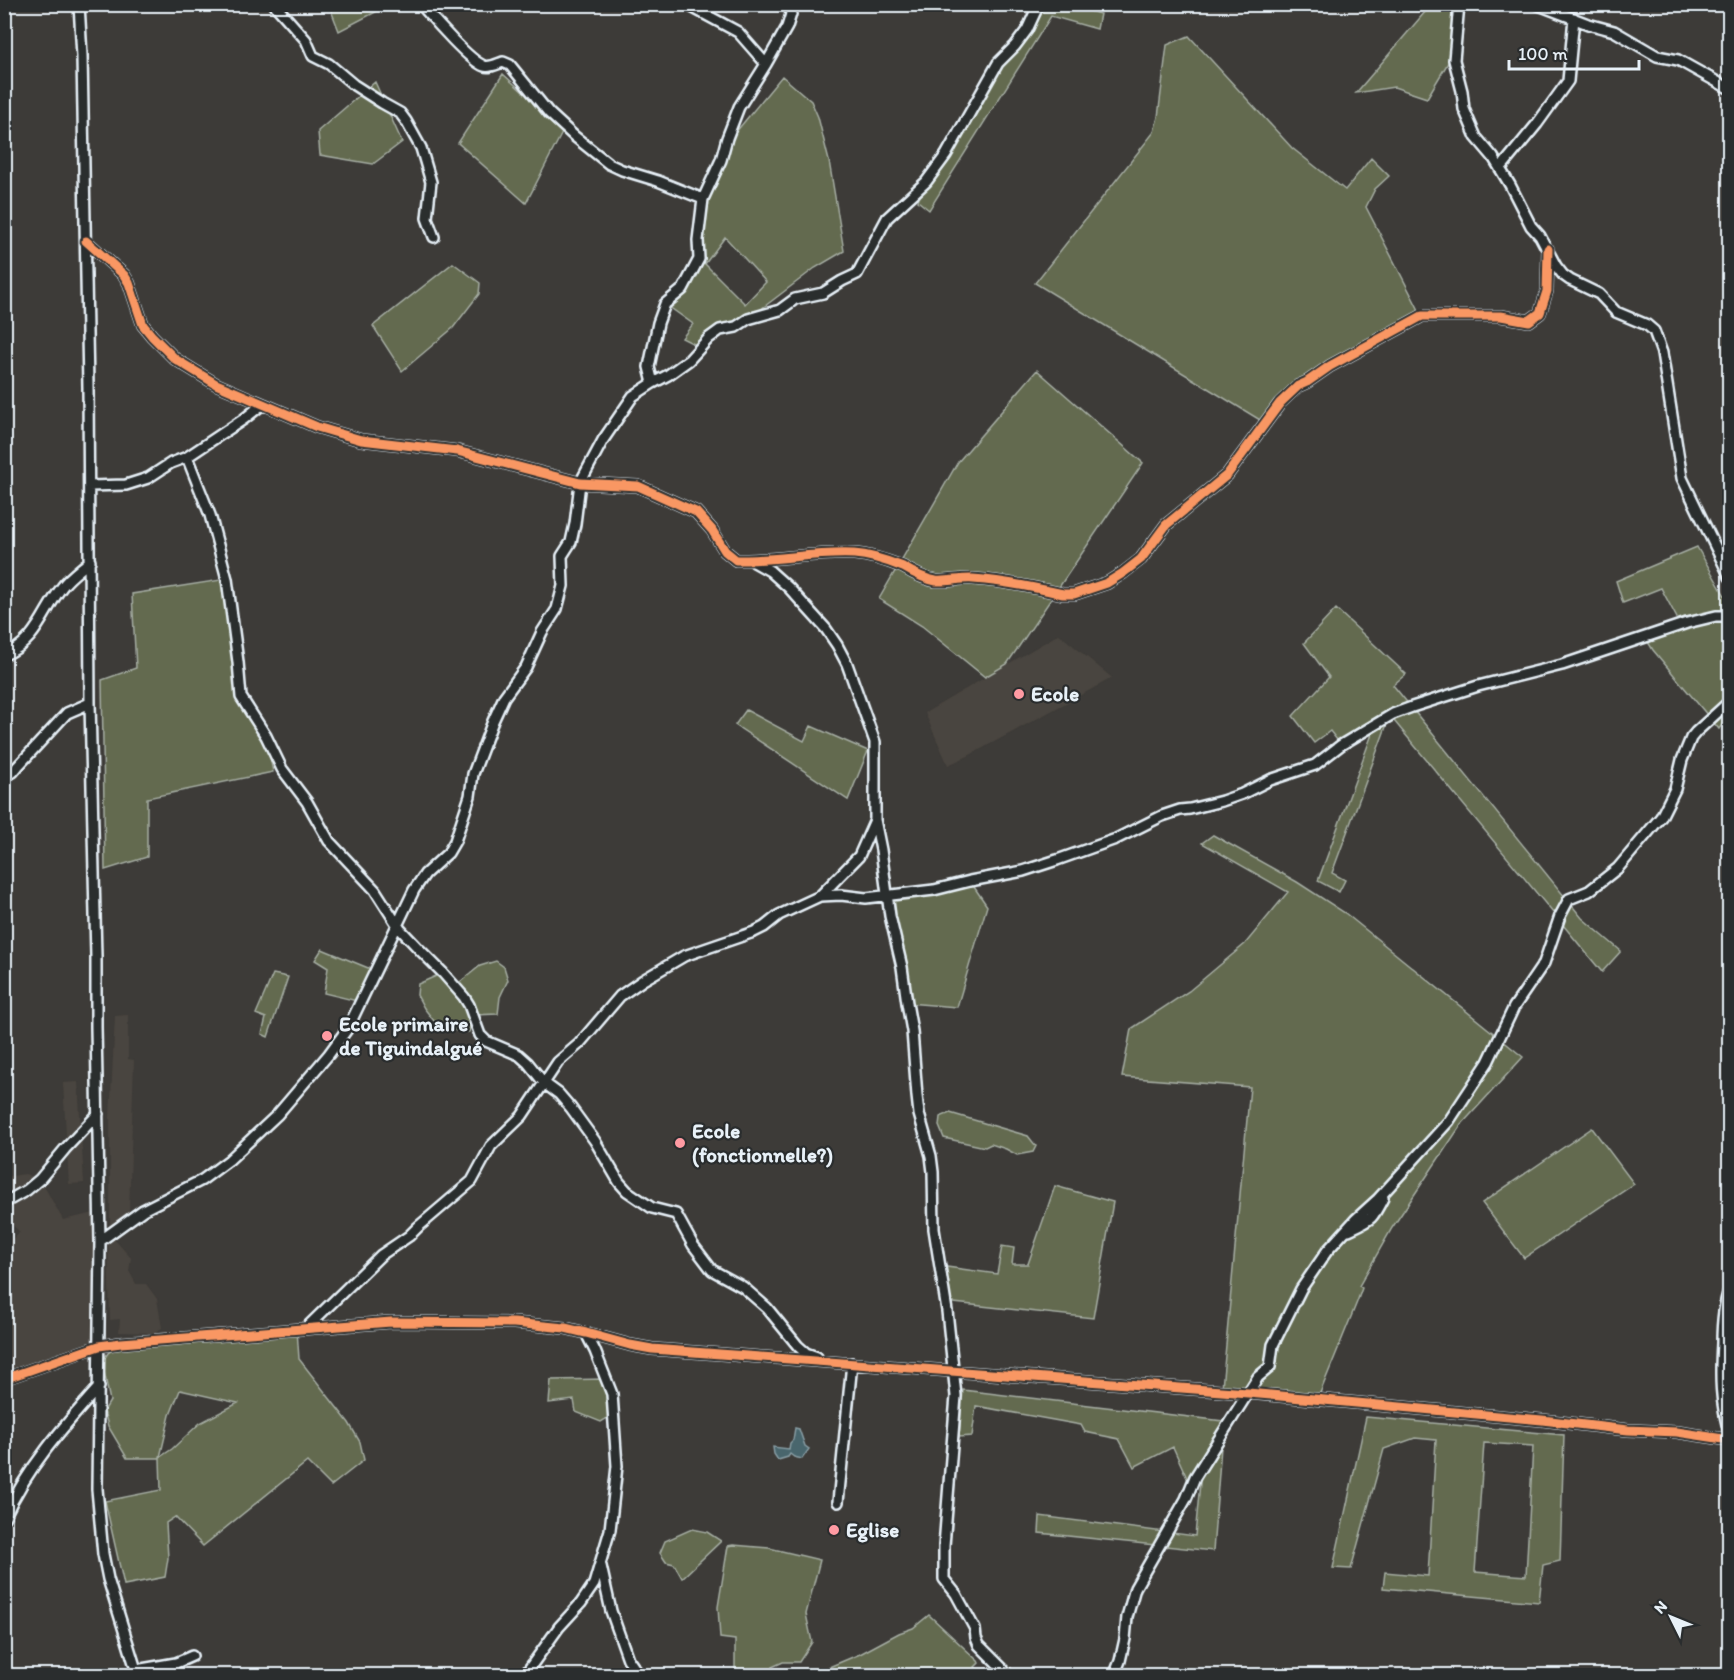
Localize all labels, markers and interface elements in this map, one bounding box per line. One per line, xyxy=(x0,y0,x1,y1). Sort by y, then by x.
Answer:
scale bar xyxy=(1509,33,1640,71)
text: 100 m xyxy=(1518,43,1568,65)
place label: Ecole xyxy=(1031,681,1079,706)
marker: Ecole xyxy=(1012,687,1026,701)
place label: Ecole primaire de Tiguindalgué xyxy=(339,1011,482,1061)
marker: Ecole primaire de Tiguindalgué xyxy=(320,1029,334,1043)
place label: Ecole (fonctionnelle?) xyxy=(692,1118,833,1168)
marker: Ecole (fonctionnelle?) xyxy=(673,1136,687,1150)
place label: Eglise xyxy=(846,1517,899,1543)
marker: Eglise xyxy=(827,1523,841,1537)
north arrow xyxy=(1641,1587,1701,1647)
text: N xyxy=(1650,1597,1671,1618)

